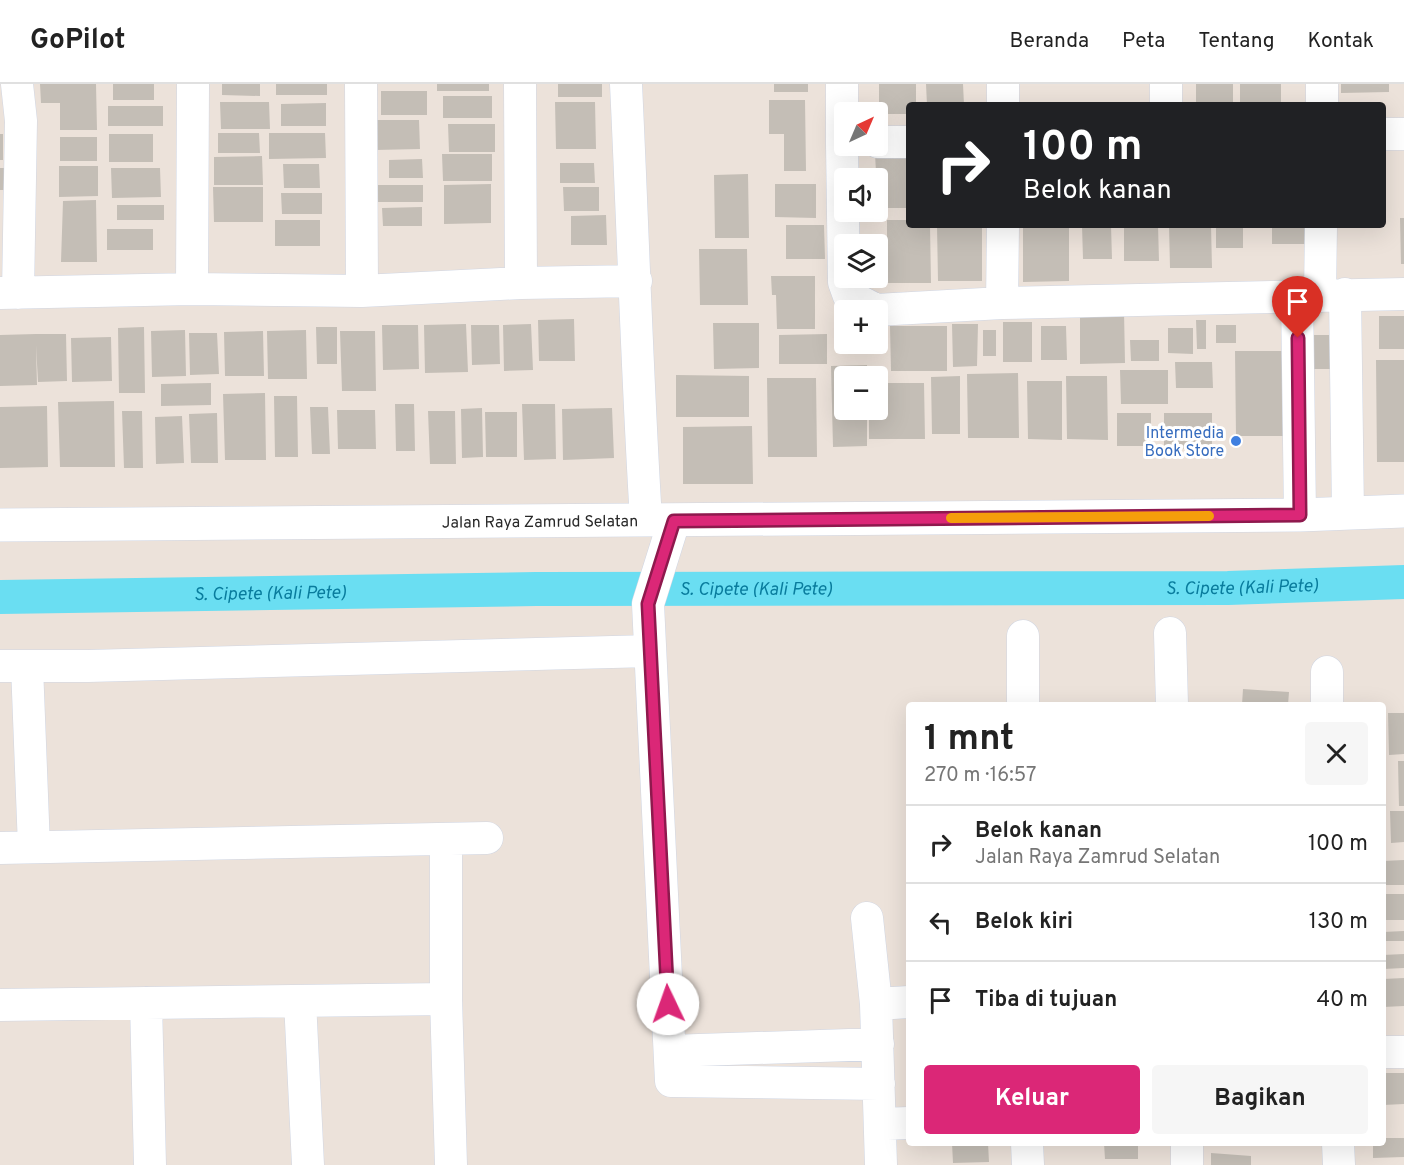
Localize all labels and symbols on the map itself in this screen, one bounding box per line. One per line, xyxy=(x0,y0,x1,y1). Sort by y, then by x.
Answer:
north arrow xyxy=(834,102,888,156)
pin xyxy=(1272,276,1323,338)
place label: Intermedia Book Store xyxy=(1144,424,1224,462)
marker: Intermedia Book Store xyxy=(1229,434,1243,448)
street label: Jalan Raya Zamrud Selatan xyxy=(442,512,638,534)
water label: S. Cipete (Kali Pete) xyxy=(1166,575,1319,601)
water label: S. Cipete (Kali Pete) xyxy=(680,579,832,602)
water label: S. Cipete (Kali Pete) xyxy=(193,582,347,607)
position arrow xyxy=(636,972,700,1036)

